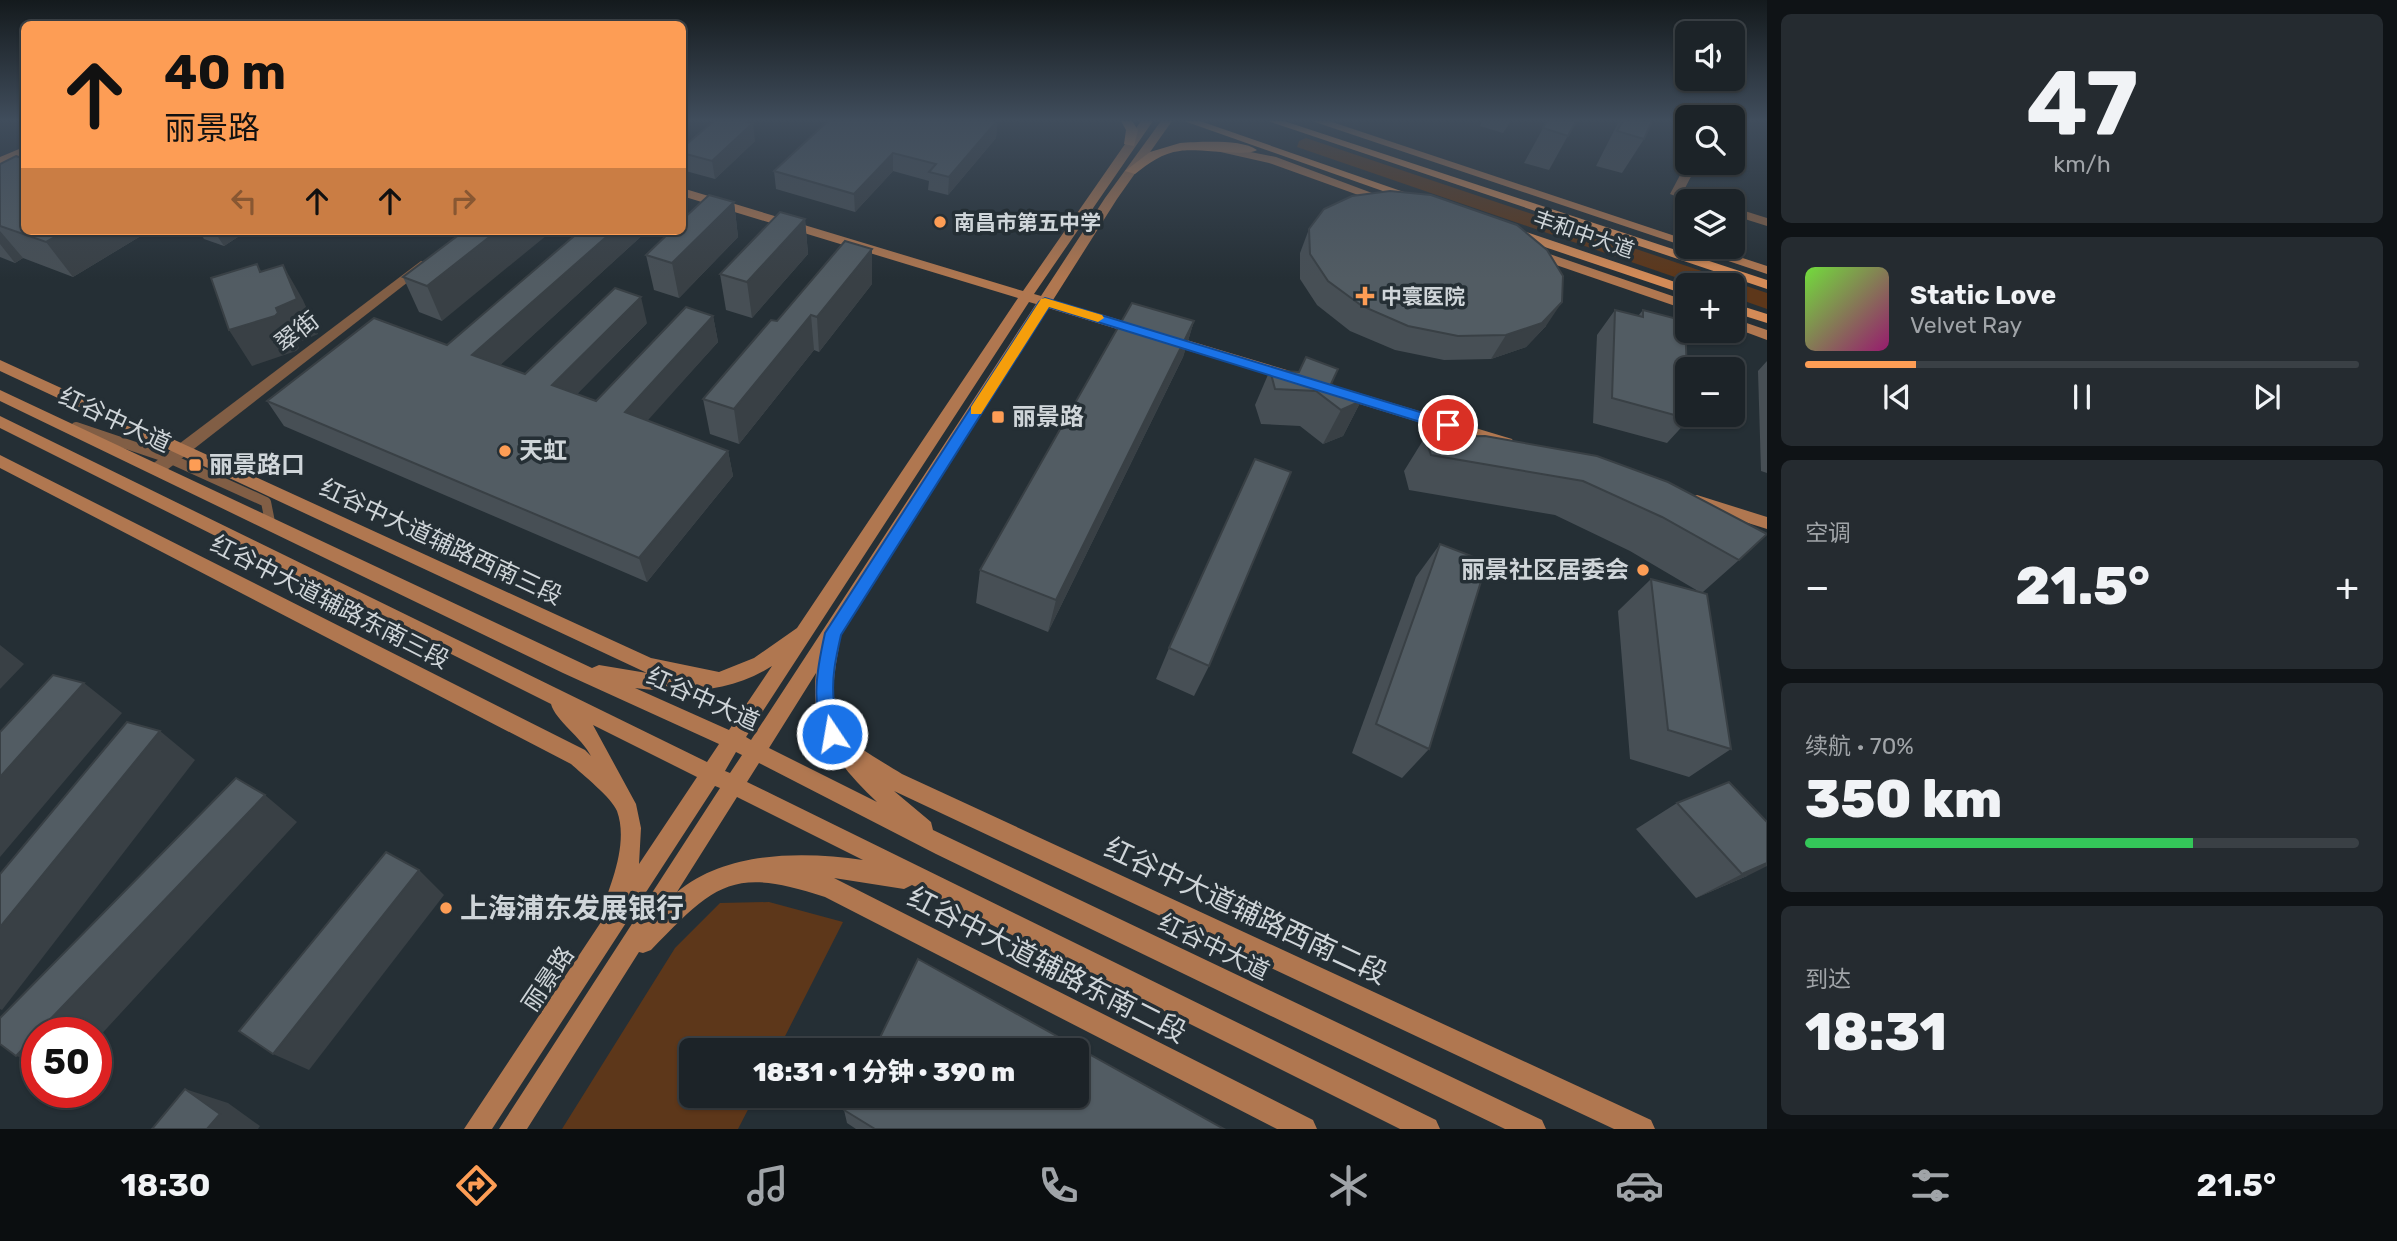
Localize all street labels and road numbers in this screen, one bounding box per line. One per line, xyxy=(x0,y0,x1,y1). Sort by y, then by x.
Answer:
street label: 丰和中大道 xyxy=(1530,205,1638,263)
street label: 翠街 xyxy=(269,306,325,358)
street label: 红谷中大道 xyxy=(55,382,175,458)
street label: 红谷中大道辅路西南三段 xyxy=(315,474,567,610)
street label: 红谷中大道辅路东南三段 xyxy=(206,530,454,674)
street label: 红谷中大道 xyxy=(642,662,764,736)
street label: 红谷中大道辅路西南二段 xyxy=(1099,831,1393,991)
street label: 红谷中大道辅路东南二段 xyxy=(902,880,1192,1050)
street label: 红谷中大道 xyxy=(1154,908,1274,986)
street label: 丽景路 xyxy=(516,941,580,1017)

